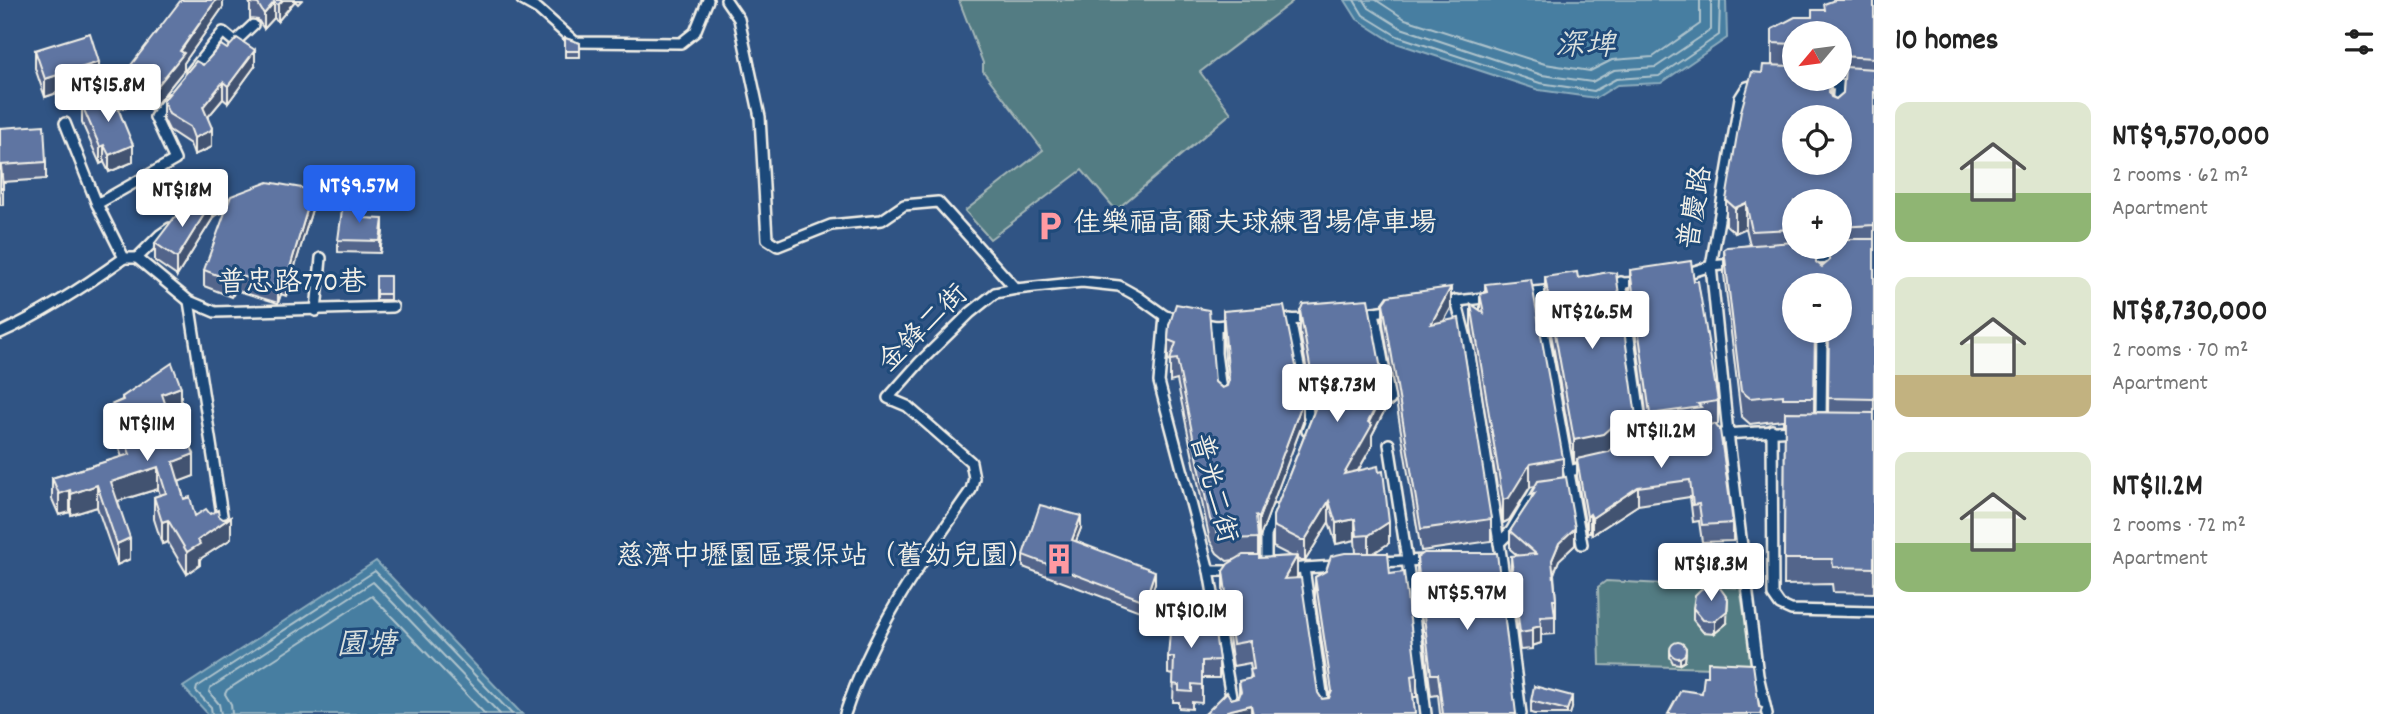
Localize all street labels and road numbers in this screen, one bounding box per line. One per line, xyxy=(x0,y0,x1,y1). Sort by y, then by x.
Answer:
street label: 普慶路 xyxy=(1671,163,1725,253)
street label: 普忠路770巷 xyxy=(218,265,367,305)
street label: 金鋒二街 xyxy=(871,277,979,383)
street label: 普光二街 xyxy=(1177,430,1245,548)

